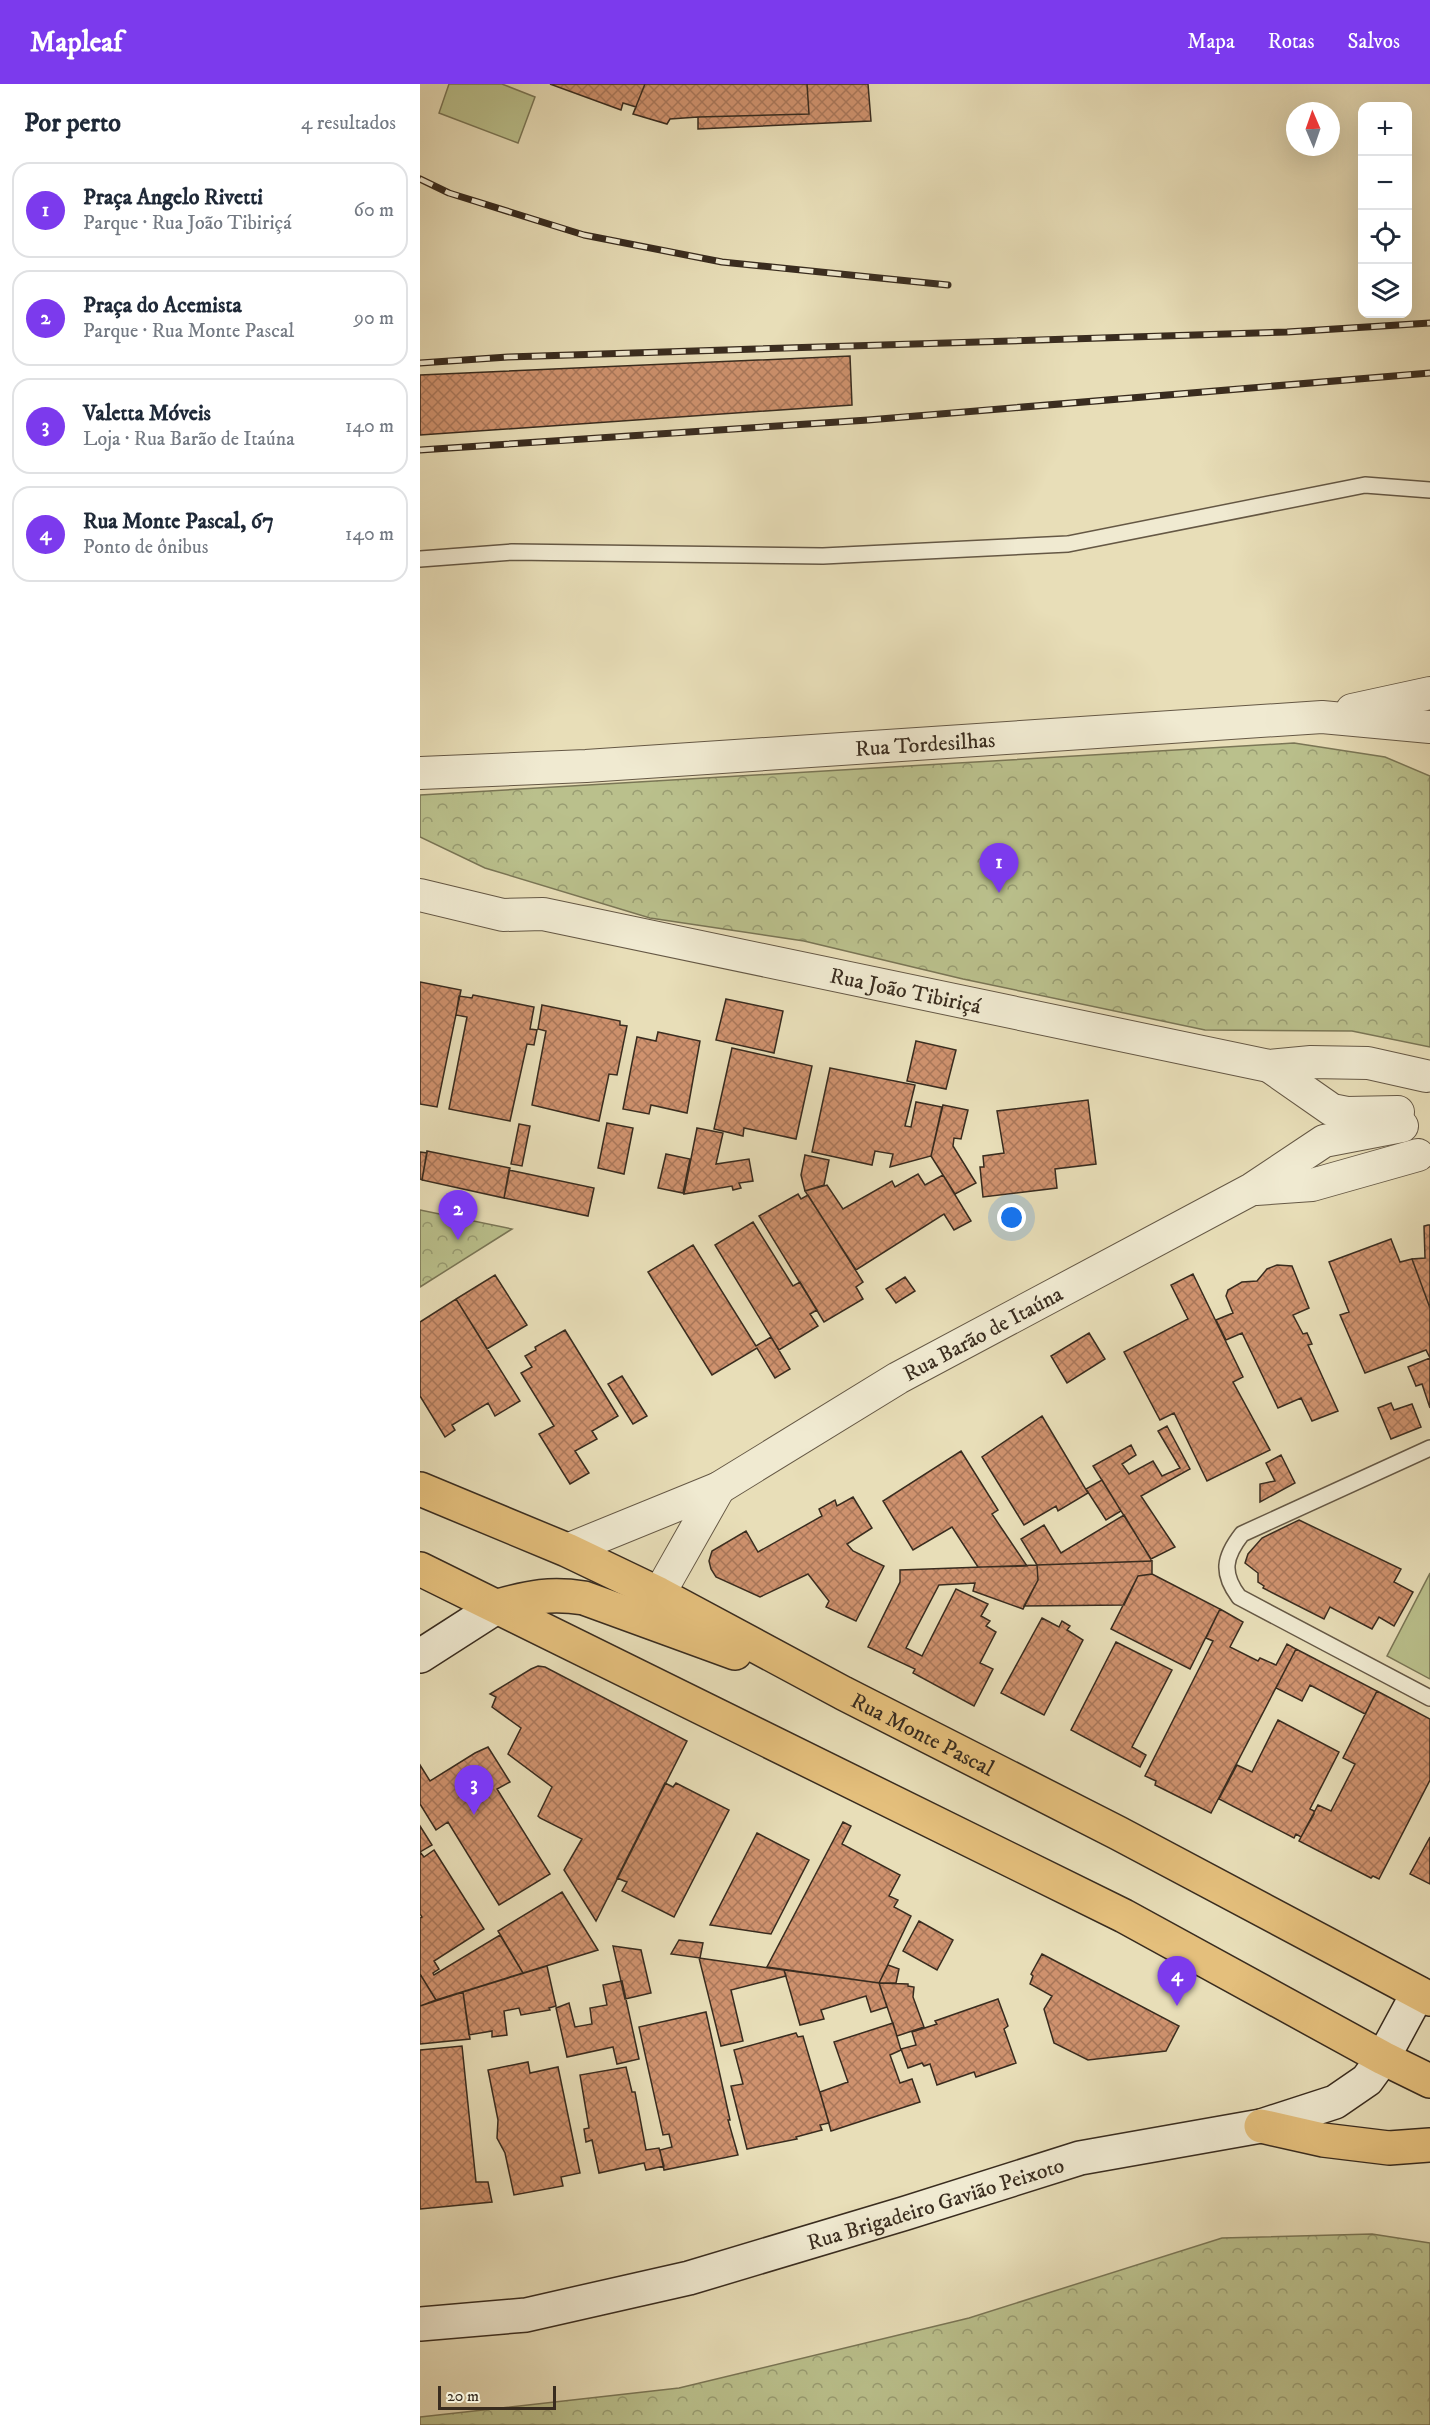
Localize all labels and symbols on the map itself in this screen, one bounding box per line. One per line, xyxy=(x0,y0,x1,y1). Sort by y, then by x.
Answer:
north arrow xyxy=(1286,102,1340,156)
street label: Rua Tordesilhas xyxy=(854,727,996,763)
pin: 1 xyxy=(980,844,1018,893)
street label: Rua João Tibiriçá xyxy=(827,962,984,1021)
pin: 2 xyxy=(438,1190,477,1240)
your location xyxy=(997,1203,1026,1232)
street label: Rua Barão de Itaúna xyxy=(899,1280,1068,1388)
street label: Rua Monte Pascal xyxy=(846,1687,999,1783)
pin: 3 xyxy=(454,1766,494,1815)
pin: 4 xyxy=(1158,1956,1197,2006)
street label: Rua Brigadeiro Gavião Peixoto xyxy=(804,2152,1068,2257)
scale bar xyxy=(438,2383,556,2410)

